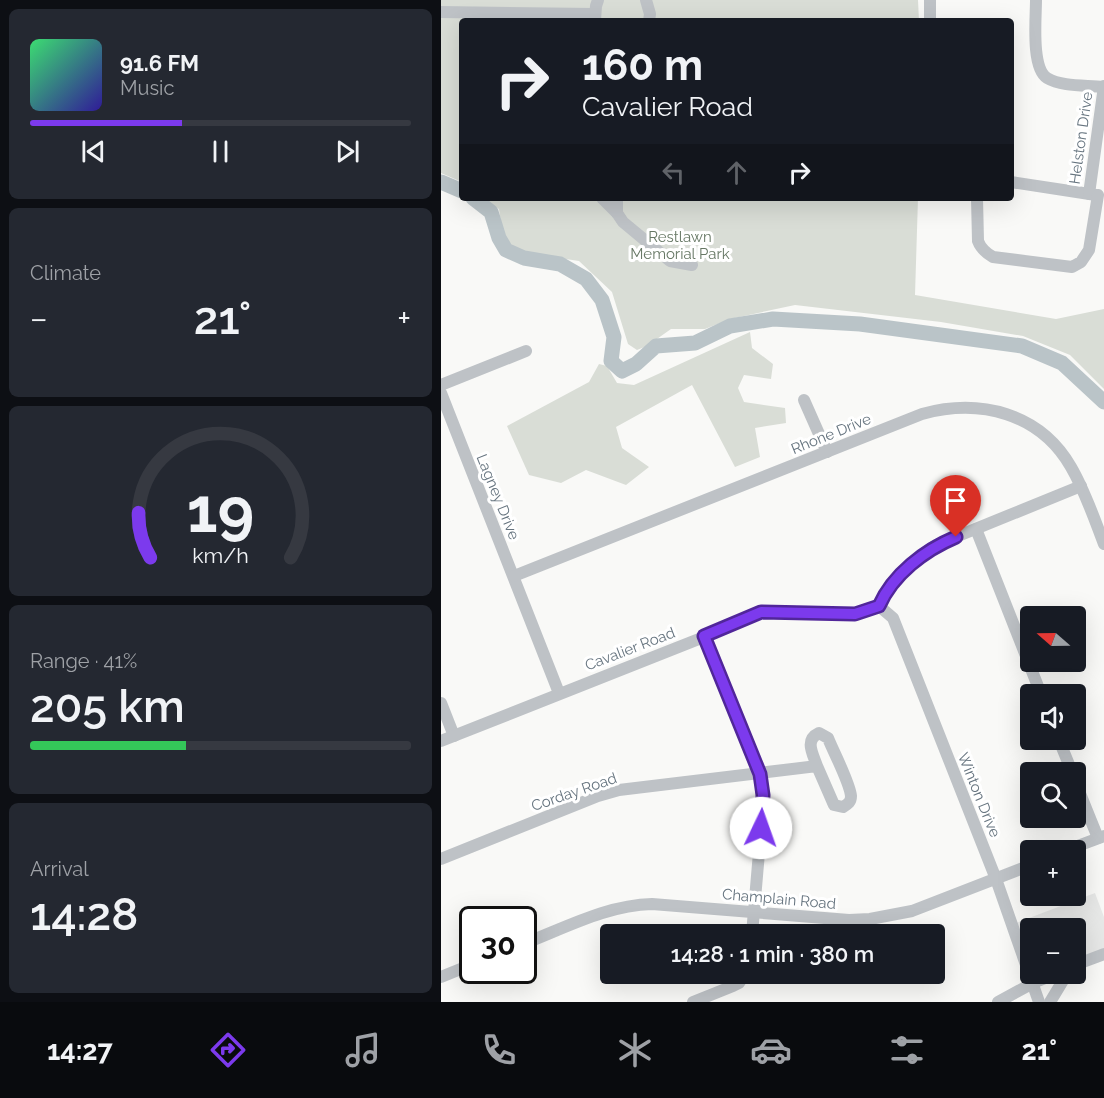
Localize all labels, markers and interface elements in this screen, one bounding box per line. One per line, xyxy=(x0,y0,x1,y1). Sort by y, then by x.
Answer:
text: 160 m xyxy=(582,41,703,90)
icon: right xyxy=(483,42,561,120)
text: 91.6 FM xyxy=(120,50,199,76)
text: Music xyxy=(120,76,174,100)
street label: Helston Drive xyxy=(1066,90,1096,185)
text: Cavalier Road xyxy=(582,91,753,122)
icon: previous xyxy=(77,135,110,168)
icon: pause xyxy=(204,135,237,168)
icon: next xyxy=(331,135,364,168)
icon: left xyxy=(657,156,690,189)
icon: ahead xyxy=(720,156,753,189)
icon: right xyxy=(783,156,816,189)
park label: Restlawn Memorial Park xyxy=(630,228,730,263)
text: Climate xyxy=(30,261,101,285)
text: 21° xyxy=(194,292,251,345)
text: − xyxy=(30,299,48,338)
text: + xyxy=(397,299,411,338)
street label: Rhone Drive xyxy=(788,410,874,458)
street label: Lagney Drive xyxy=(473,451,523,543)
text: 19 xyxy=(187,473,254,547)
pin xyxy=(930,475,981,537)
icon: arrive xyxy=(939,484,972,517)
text: km/h xyxy=(192,543,249,568)
north arrow xyxy=(1020,606,1086,672)
map controls xyxy=(1020,606,1086,984)
street label: Cavalier Road xyxy=(582,624,678,674)
text: Range · 41% xyxy=(30,649,137,673)
text: 205 km xyxy=(30,680,185,733)
button: sound xyxy=(1020,684,1086,750)
street label: Winton Drive xyxy=(954,750,1004,840)
button: search xyxy=(1020,762,1086,828)
street label: Corday Road xyxy=(529,769,619,815)
position arrow xyxy=(729,796,793,860)
button: + xyxy=(1020,840,1086,906)
text: Arrival xyxy=(30,857,89,881)
street label: Champlain Road xyxy=(721,885,837,913)
text: 14:28 xyxy=(30,888,138,941)
speed limit sign: 30 xyxy=(459,906,537,984)
button: − xyxy=(1020,918,1086,984)
text: 14:28 · 1 min · 380 m xyxy=(671,941,874,967)
icon: directions xyxy=(207,1029,249,1071)
icon: music xyxy=(342,1029,384,1071)
icon: phone xyxy=(478,1029,520,1071)
icon: climate xyxy=(614,1029,656,1071)
icon: car xyxy=(750,1029,792,1071)
icon: filters xyxy=(886,1029,928,1071)
text: 14:27 xyxy=(47,1035,113,1066)
text: 21° xyxy=(1021,1035,1057,1066)

